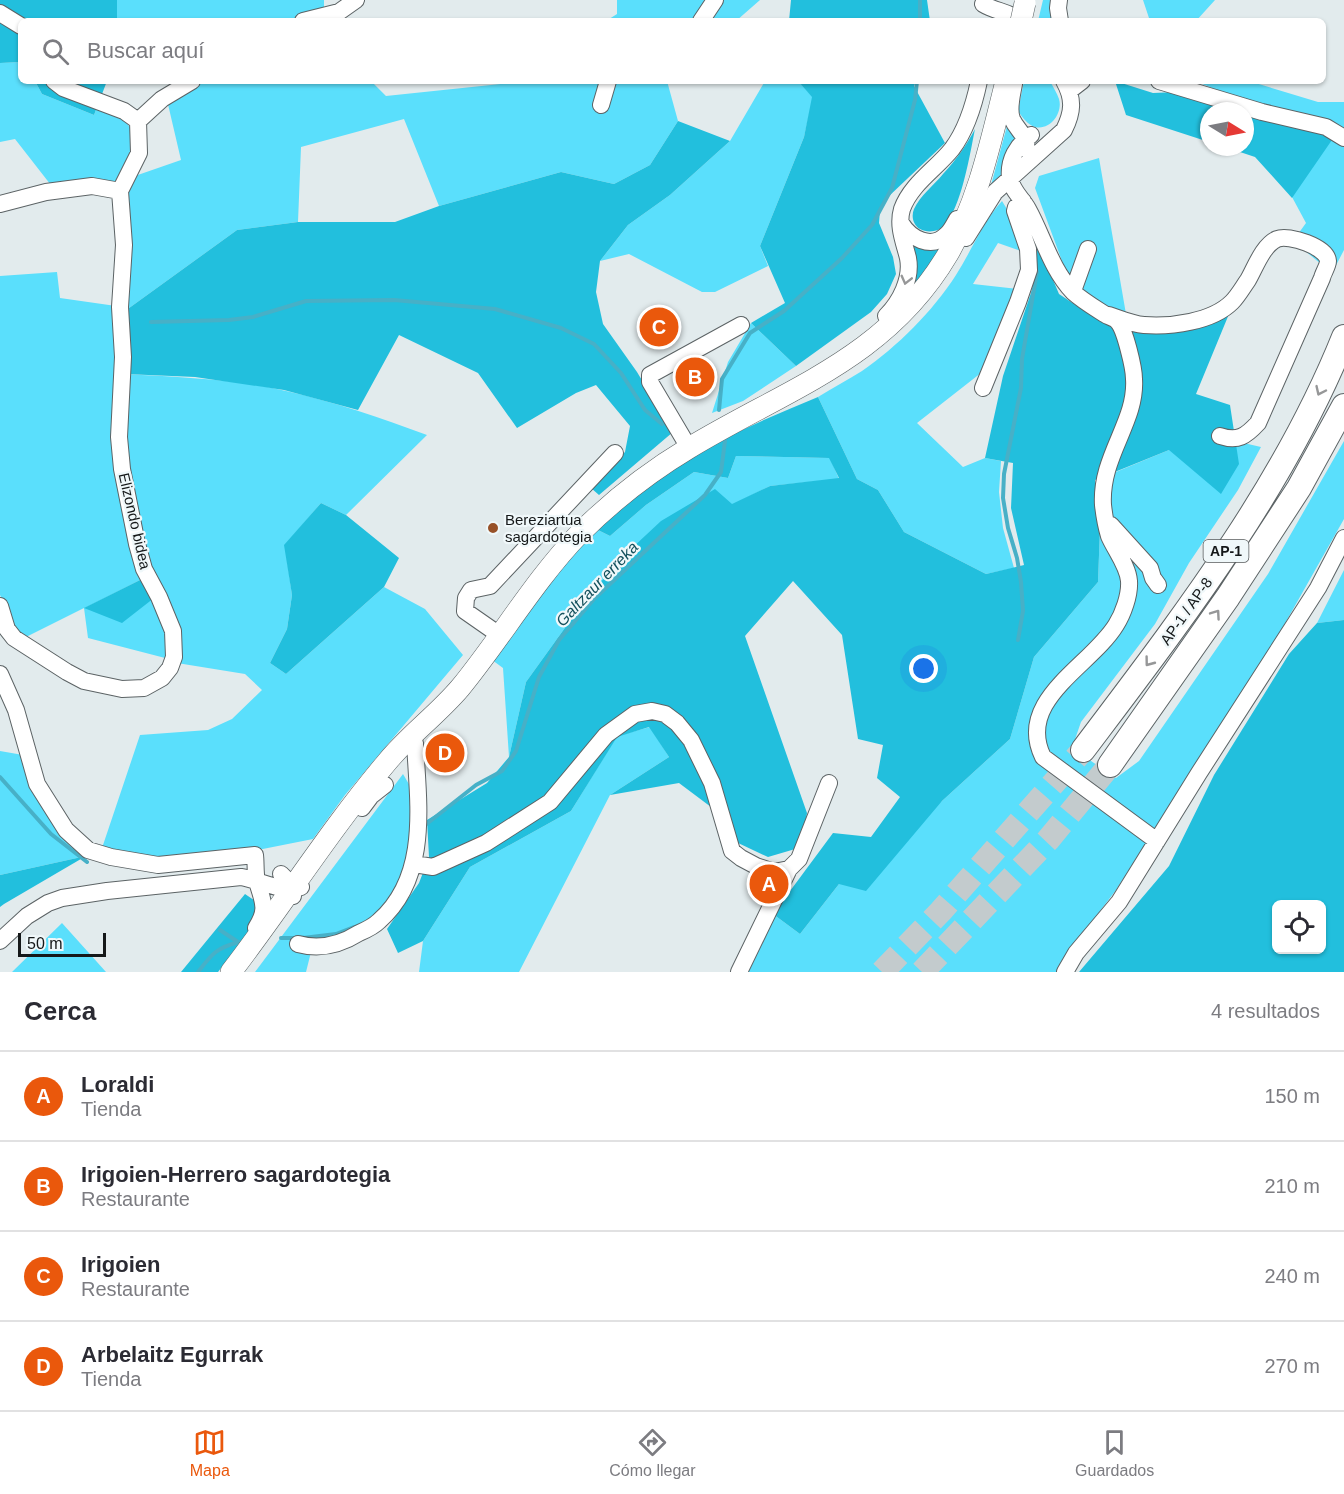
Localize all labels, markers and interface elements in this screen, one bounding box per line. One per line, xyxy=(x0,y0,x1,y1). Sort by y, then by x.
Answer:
search box xyxy=(18,18,1326,84)
icon: search xyxy=(39,35,72,68)
text: Buscar aquí xyxy=(87,38,204,63)
north arrow xyxy=(1200,102,1254,156)
one-way arrow xyxy=(900,275,913,285)
pin: C xyxy=(640,304,678,350)
pin: B xyxy=(676,354,714,400)
one-way arrow xyxy=(1315,384,1327,395)
street label: Elizondo bidea xyxy=(116,471,154,571)
place label: Bereziartua sagardotegia xyxy=(505,511,592,545)
marker: Bereziartua sagardotegia xyxy=(486,521,500,535)
water label: Galtzaur erreka xyxy=(553,538,641,630)
road number: AP-1 xyxy=(1204,540,1248,562)
street label: AP-1 / AP-8 xyxy=(1157,574,1215,648)
one-way arrow xyxy=(1209,610,1220,621)
your location xyxy=(909,654,938,683)
one-way arrow xyxy=(1145,655,1156,666)
pin: D xyxy=(426,730,464,776)
pin: A xyxy=(750,862,788,906)
map controls xyxy=(1272,900,1326,954)
button: locate xyxy=(1272,900,1326,954)
scale bar xyxy=(18,930,106,958)
text: 50 m xyxy=(27,935,63,952)
text: Cerca xyxy=(24,996,96,1026)
text: 4 resultados xyxy=(1211,1000,1320,1022)
text: Loraldi xyxy=(81,1072,154,1097)
text: A xyxy=(36,1085,51,1107)
text: 150 m xyxy=(1264,1085,1320,1107)
text: Tienda xyxy=(81,1098,141,1120)
text: Irigoien-Herrero sagardotegia xyxy=(81,1162,390,1187)
text: B xyxy=(36,1175,51,1197)
text: 210 m xyxy=(1264,1175,1320,1197)
text: Restaurante xyxy=(81,1188,190,1210)
text: Irigoien xyxy=(81,1252,160,1277)
text: C xyxy=(36,1265,51,1287)
text: 240 m xyxy=(1264,1265,1320,1287)
text: Restaurante xyxy=(81,1278,190,1300)
text: Arbelaitz Egurrak xyxy=(81,1342,263,1367)
text: D xyxy=(36,1355,51,1377)
text: 270 m xyxy=(1264,1355,1320,1377)
text: Tienda xyxy=(81,1368,141,1390)
tab: Mapa xyxy=(190,1426,230,1480)
tab: Cómo llegar xyxy=(609,1426,696,1480)
tab: Guardados xyxy=(1075,1426,1154,1480)

